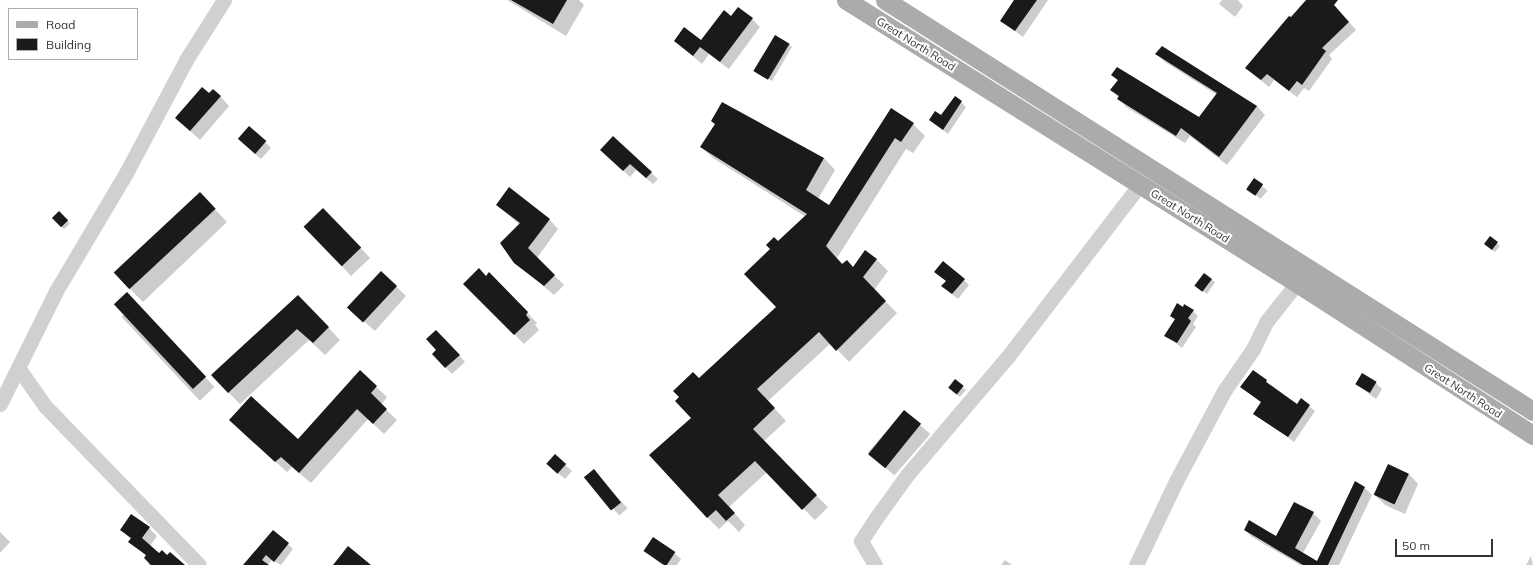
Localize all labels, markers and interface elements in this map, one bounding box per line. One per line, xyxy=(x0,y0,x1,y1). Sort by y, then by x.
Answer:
legend xyxy=(8,8,138,60)
street label: Great North Road xyxy=(874,15,958,73)
text: Road xyxy=(46,17,75,32)
text: Building xyxy=(46,37,91,52)
street label: Great North Road xyxy=(1148,187,1232,245)
street label: Great North Road xyxy=(1422,361,1504,421)
scale bar xyxy=(1397,531,1495,557)
text: 50 m xyxy=(1402,538,1430,553)

